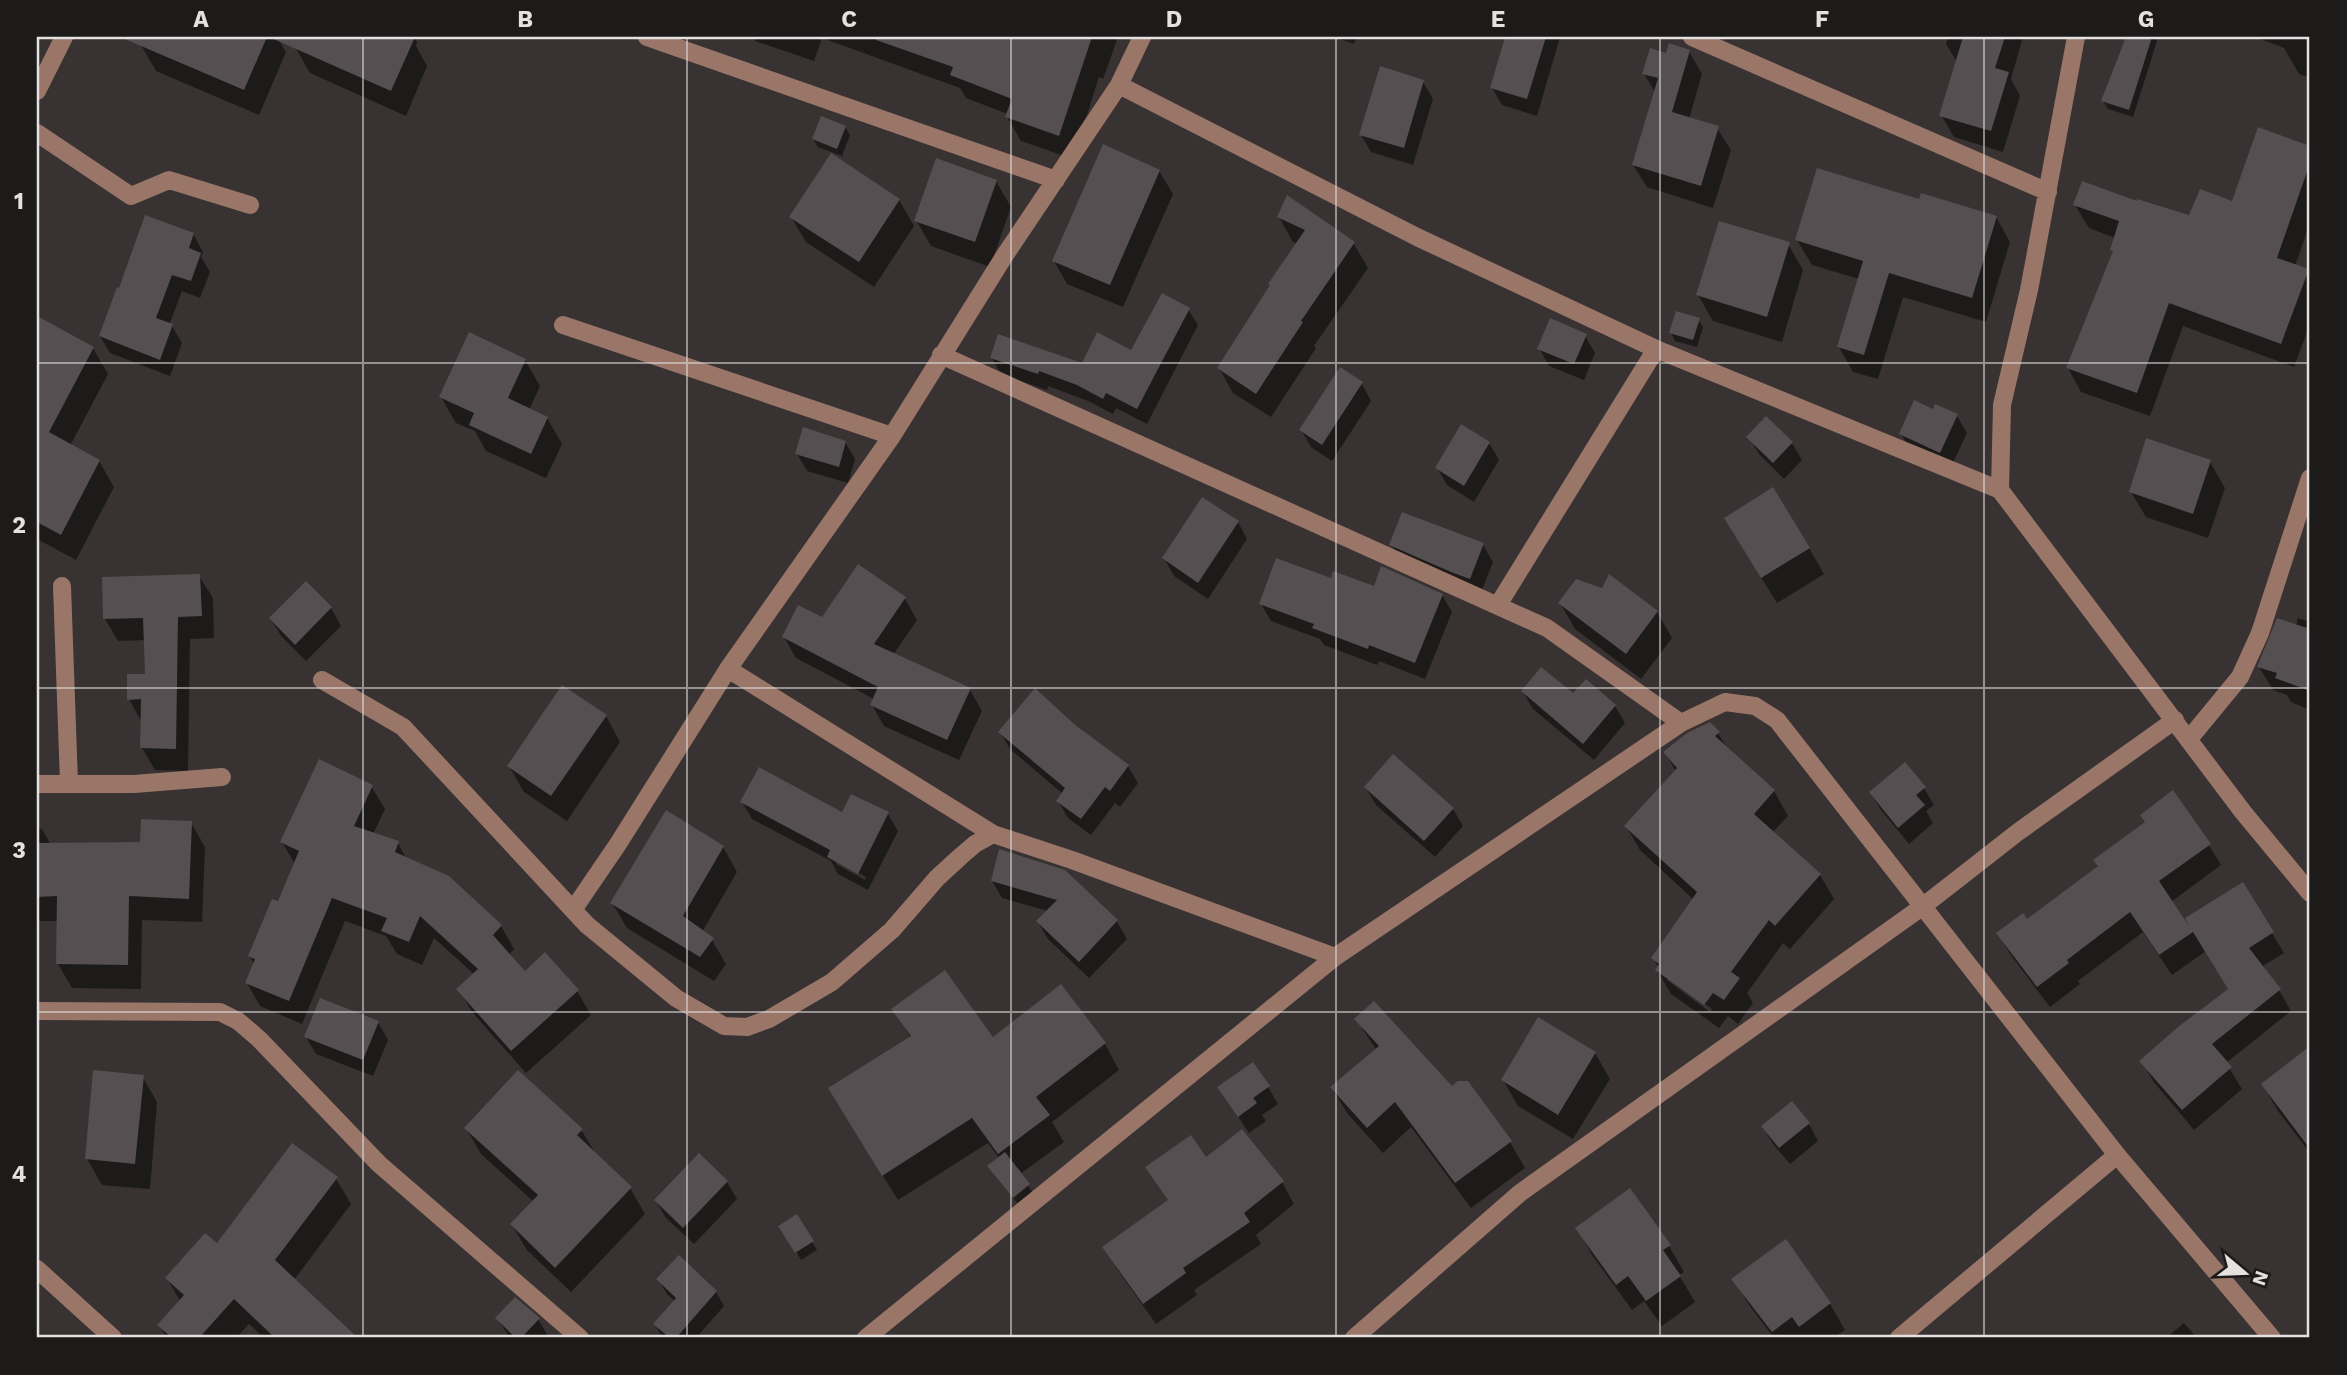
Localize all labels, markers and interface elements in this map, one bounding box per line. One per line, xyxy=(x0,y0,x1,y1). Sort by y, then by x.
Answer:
text: A xyxy=(193,6,209,33)
text: B xyxy=(517,6,533,33)
text: C xyxy=(841,6,857,33)
text: D xyxy=(1166,6,1182,33)
text: E xyxy=(1491,6,1505,33)
text: F xyxy=(1815,6,1829,33)
text: G xyxy=(2138,6,2154,33)
text: 1 xyxy=(14,188,24,215)
text: 2 xyxy=(12,512,26,539)
text: 3 xyxy=(12,837,26,864)
text: 4 xyxy=(12,1161,27,1188)
north arrow xyxy=(2210,1238,2280,1308)
text: N xyxy=(2247,1268,2274,1289)

